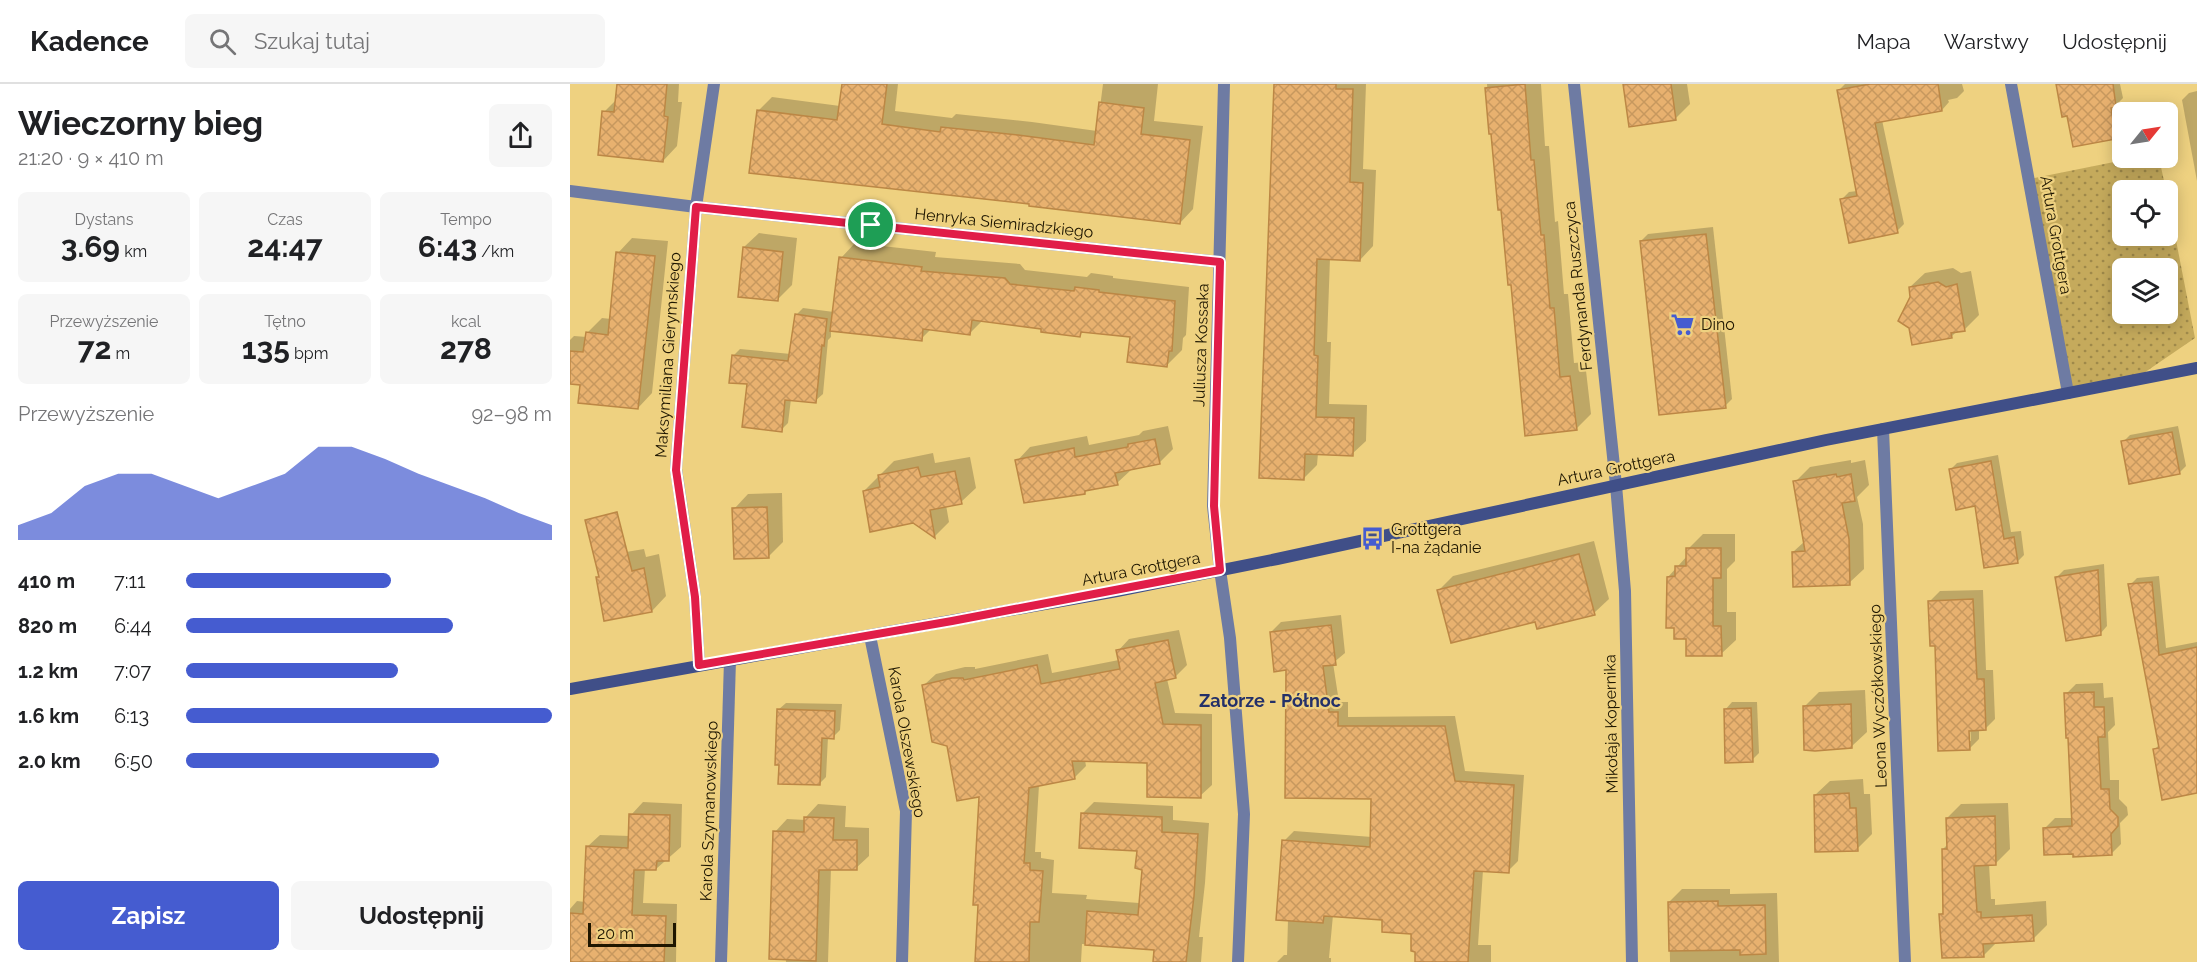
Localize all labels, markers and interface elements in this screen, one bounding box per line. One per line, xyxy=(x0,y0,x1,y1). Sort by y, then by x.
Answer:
search box xyxy=(185,14,605,68)
text: Kadence xyxy=(30,25,149,58)
icon: search xyxy=(206,25,239,58)
text: Szukaj tutaj xyxy=(254,28,370,54)
text: Mapa xyxy=(1856,29,1911,54)
text: Warstwy xyxy=(1944,29,2029,54)
text: Udostępnij xyxy=(2062,29,2167,54)
north arrow xyxy=(2112,102,2178,168)
map controls xyxy=(2112,102,2178,324)
text: Wieczorny bieg xyxy=(18,104,263,143)
button: share xyxy=(489,104,552,167)
text: 21:20 · 9 × 410 m xyxy=(18,146,164,170)
street label: Artura Grottgera xyxy=(2036,174,2076,296)
button: locate xyxy=(2112,180,2178,246)
pin xyxy=(845,199,896,250)
street label: Ferdynanda Ruszczyca xyxy=(1560,200,1596,372)
street label: Henryka Siemiradzkiego xyxy=(914,204,1094,242)
icon: arrive xyxy=(854,208,887,241)
text: Dystans xyxy=(75,210,133,229)
text: Czas xyxy=(267,210,303,229)
text: Tempo xyxy=(440,210,492,229)
text: 3.69 xyxy=(61,229,120,264)
text: 24:47 xyxy=(247,229,323,264)
text: 6:43 xyxy=(418,229,477,264)
text: km xyxy=(120,242,147,261)
text: /km xyxy=(477,242,514,261)
street label: Maksymiliana Gierymskiego xyxy=(651,252,685,458)
button: layers xyxy=(2112,258,2178,324)
street label: Juliusza Kossaka xyxy=(1189,283,1213,407)
supermarket icon: Dino xyxy=(1670,311,1696,337)
text: Przewyższenie xyxy=(49,312,159,331)
text: Tętno xyxy=(264,312,306,331)
text: kcal xyxy=(451,312,481,331)
place label: Dino xyxy=(1701,315,1735,334)
text: 72 xyxy=(78,331,111,366)
text: 135 xyxy=(242,331,290,366)
text: 278 xyxy=(440,331,492,366)
text: m xyxy=(111,344,130,363)
text: bpm xyxy=(290,344,328,363)
text: Przewyższenie xyxy=(18,402,154,426)
text: 92–98 m xyxy=(471,402,552,426)
street label: Artura Grottgera xyxy=(1555,446,1677,490)
place label: Grottgera I-na żądanie xyxy=(1391,520,1481,557)
bus stop icon: Grottgera I-na żądanie xyxy=(1360,525,1386,551)
street label: Artura Grottgera xyxy=(1080,548,1202,590)
text: 410 m xyxy=(18,569,75,593)
text: 7:11 xyxy=(114,569,146,593)
street label: Leona Wyczółkowskiego xyxy=(1865,604,1891,788)
text: 820 m xyxy=(18,614,77,638)
text: 6:44 xyxy=(114,614,152,638)
street label: Mikołaja Kopernika xyxy=(1600,654,1622,794)
text: 1.2 km xyxy=(18,659,78,683)
text: 7:07 xyxy=(114,659,151,683)
street label: Karola Olszewskiego xyxy=(884,665,930,819)
district label: Zatorze - Północ xyxy=(1199,690,1341,711)
text: 1.6 km xyxy=(18,704,79,728)
text: 6:13 xyxy=(114,704,149,728)
street label: Karola Szymanowskiego xyxy=(696,720,722,902)
text: 2.0 km xyxy=(18,749,81,773)
text: 6:50 xyxy=(114,749,153,773)
button: Zapisz xyxy=(18,881,279,950)
button: Udostępnij xyxy=(291,881,552,950)
scale bar xyxy=(588,920,676,948)
text: 20 m xyxy=(597,924,634,943)

